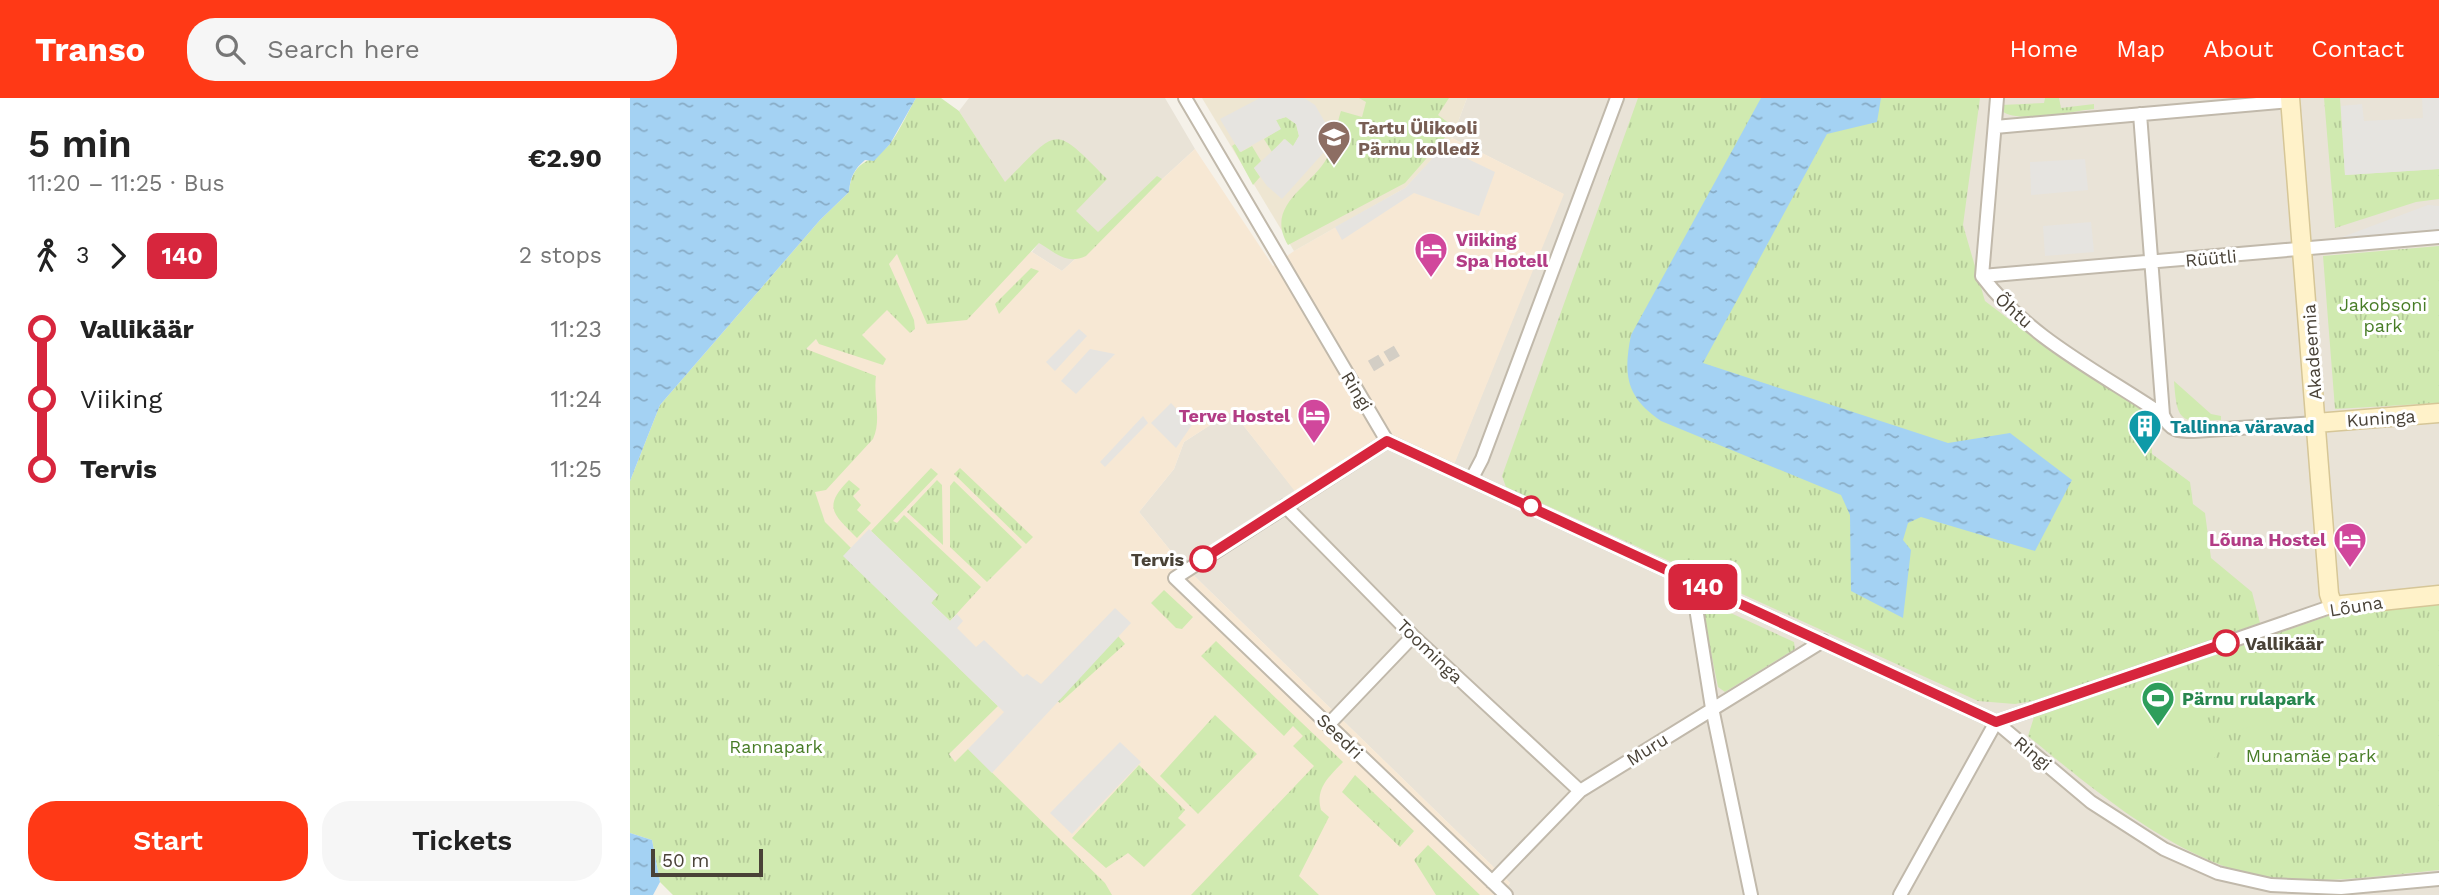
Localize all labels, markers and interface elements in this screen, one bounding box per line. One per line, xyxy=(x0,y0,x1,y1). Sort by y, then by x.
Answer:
search box xyxy=(187,18,677,81)
text: Transo xyxy=(35,30,145,69)
icon: search xyxy=(211,30,249,68)
text: Search here xyxy=(267,34,420,64)
text: Home xyxy=(2010,35,2078,63)
text: Map xyxy=(2116,35,2165,63)
text: About xyxy=(2203,35,2273,63)
text: Contact xyxy=(2311,35,2404,63)
place label: Tartu Ülikooli Pärnu kolledž xyxy=(1358,117,1480,159)
school or university icon: Tartu Ülikooli Pärnu kolledž xyxy=(1315,118,1353,167)
text: 5 min xyxy=(28,122,132,166)
text: €2.90 xyxy=(528,143,602,173)
text: 11:20 – 11:25 · Bus xyxy=(28,170,225,197)
place label: Viiking Spa Hotell xyxy=(1456,229,1548,271)
hotel icon: Viiking Spa Hotell xyxy=(1412,230,1450,279)
icon: walk xyxy=(28,237,66,275)
icon: forward xyxy=(99,237,137,275)
text: 3 xyxy=(76,242,89,269)
text: 140 xyxy=(161,242,203,270)
text: 2 stops xyxy=(519,242,602,269)
street label: Rüütli xyxy=(2184,245,2238,271)
street label: Õhtu xyxy=(1991,288,2037,332)
park label: Jakobsoni park xyxy=(2339,294,2427,336)
street label: Akadeemia xyxy=(2298,303,2326,401)
text: Vallikäär xyxy=(80,314,194,344)
text: 11:23 xyxy=(550,316,602,343)
street label: Ringi xyxy=(1337,368,1377,414)
text: Viiking xyxy=(80,384,162,414)
text: 11:24 xyxy=(550,386,602,413)
hotel icon: Terve Hostel xyxy=(1295,396,1333,445)
place label: Terve Hostel xyxy=(1178,405,1290,426)
street label: Kuninga xyxy=(2346,405,2416,431)
building icon: Tallinna väravad xyxy=(2126,407,2164,456)
place label: Tallinna väravad xyxy=(2170,416,2314,437)
text: Tervis xyxy=(80,454,157,484)
text: 11:25 xyxy=(550,456,602,483)
unlabelled marker xyxy=(1521,496,1541,516)
hotel icon: Lõuna Hostel xyxy=(2331,520,2369,569)
place label: Lõuna Hostel xyxy=(2209,529,2326,550)
marker: Tervis xyxy=(1190,546,1216,572)
place label: Tervis xyxy=(1131,549,1184,570)
line badge: 140 xyxy=(1663,564,1743,610)
text: 140 xyxy=(1682,573,1724,601)
street label: Lõuna xyxy=(2328,591,2384,621)
street label: Toominga xyxy=(1393,614,1467,688)
marker: Vallikäär xyxy=(2213,630,2239,656)
place label: Vallikäär xyxy=(2245,633,2324,654)
sports icon: Pärnu rulapark xyxy=(2139,679,2177,728)
place label: Pärnu rulapark xyxy=(2182,688,2316,709)
street label: Seedri xyxy=(1313,709,1367,763)
street label: Muru xyxy=(1622,728,1672,770)
street label: Ringi xyxy=(2010,731,2056,775)
park label: Rannapark xyxy=(729,736,823,757)
park label: Munamäe park xyxy=(2246,745,2376,766)
button: Start xyxy=(28,801,308,881)
button: Tickets xyxy=(322,801,602,881)
scale bar xyxy=(651,846,763,878)
text: 50 m xyxy=(662,849,709,872)

